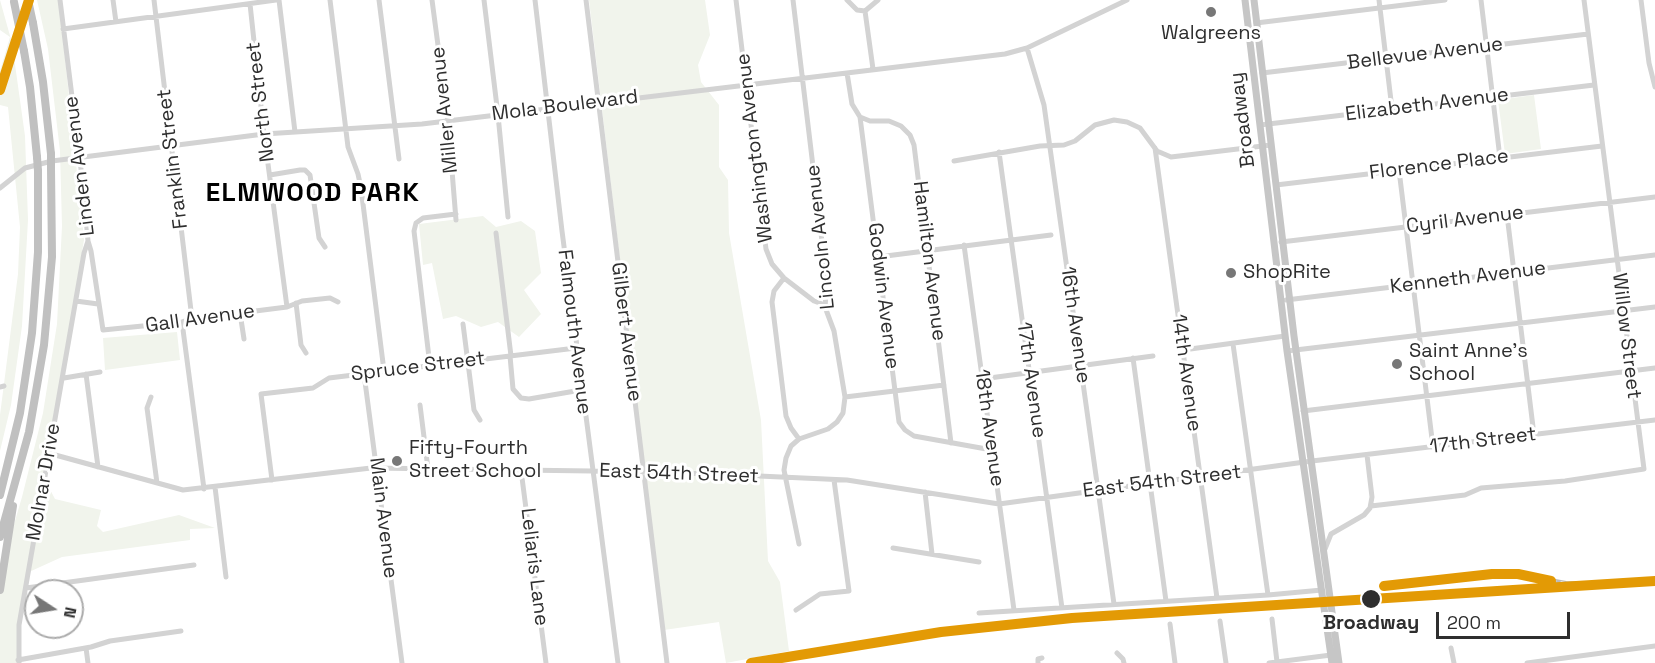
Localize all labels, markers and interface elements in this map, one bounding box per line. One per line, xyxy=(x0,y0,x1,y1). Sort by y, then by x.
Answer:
marker: Walgreens xyxy=(1204,5,1218,19)
place label: Walgreens xyxy=(1161,22,1261,46)
street label: Bellevue Avenue xyxy=(1346,33,1504,75)
street label: North Street xyxy=(242,41,280,163)
street label: Miller Avenue xyxy=(426,46,464,174)
street label: Washington Avenue xyxy=(731,52,779,244)
street label: Broadway xyxy=(1225,71,1261,169)
street label: Elizabeth Avenue xyxy=(1344,83,1510,127)
street label: Mola Boulevard xyxy=(490,85,640,127)
street label: Franklin Street xyxy=(153,88,193,230)
street label: Linden Avenue xyxy=(60,95,100,237)
street label: Florence Place xyxy=(1368,145,1510,185)
street label: Lincoln Avenue xyxy=(801,163,841,311)
district label: ELMWOOD PARK xyxy=(206,178,420,210)
street label: Hamilton Avenue xyxy=(907,180,951,342)
street label: Cyril Avenue xyxy=(1405,201,1525,239)
street label: Godwin Avenue xyxy=(862,221,904,371)
street label: Falmouth Avenue xyxy=(552,248,596,416)
street label: Kenneth Avenue xyxy=(1389,257,1547,299)
street label: Gilbert Avenue xyxy=(606,261,646,403)
place label: ShopRite xyxy=(1243,261,1331,285)
street label: 16th Avenue xyxy=(1055,265,1095,385)
marker: ShopRite xyxy=(1224,266,1238,280)
street label: Willow Street xyxy=(1606,272,1646,400)
street label: Gall Avenue xyxy=(144,299,256,339)
street label: 14th Avenue xyxy=(1166,313,1206,433)
street label: 17th Avenue xyxy=(1011,320,1051,440)
place label: Saint Anne's School xyxy=(1409,340,1528,387)
street label: Spruce Street xyxy=(350,347,486,387)
marker: Saint Anne's School xyxy=(1390,357,1404,371)
street label: 18th Avenue xyxy=(969,368,1009,488)
street label: Molnar Drive xyxy=(22,421,66,543)
street label: 17th Street xyxy=(1428,423,1538,459)
place label: Fifty-Fourth Street School xyxy=(409,437,541,484)
marker: Fifty-Fourth Street School xyxy=(390,454,404,468)
street label: Main Avenue xyxy=(364,456,402,580)
street label: East 54th Street xyxy=(599,459,759,489)
street label: East 54th Street xyxy=(1081,460,1243,504)
street label: Leliaris Lane xyxy=(515,507,553,627)
north arrow xyxy=(24,579,84,639)
marker: Broadway xyxy=(1360,588,1382,610)
scale bar xyxy=(1439,600,1572,638)
text: N xyxy=(59,605,82,620)
text: 200 m xyxy=(1447,611,1501,634)
place label: Broadway xyxy=(1323,612,1419,636)

